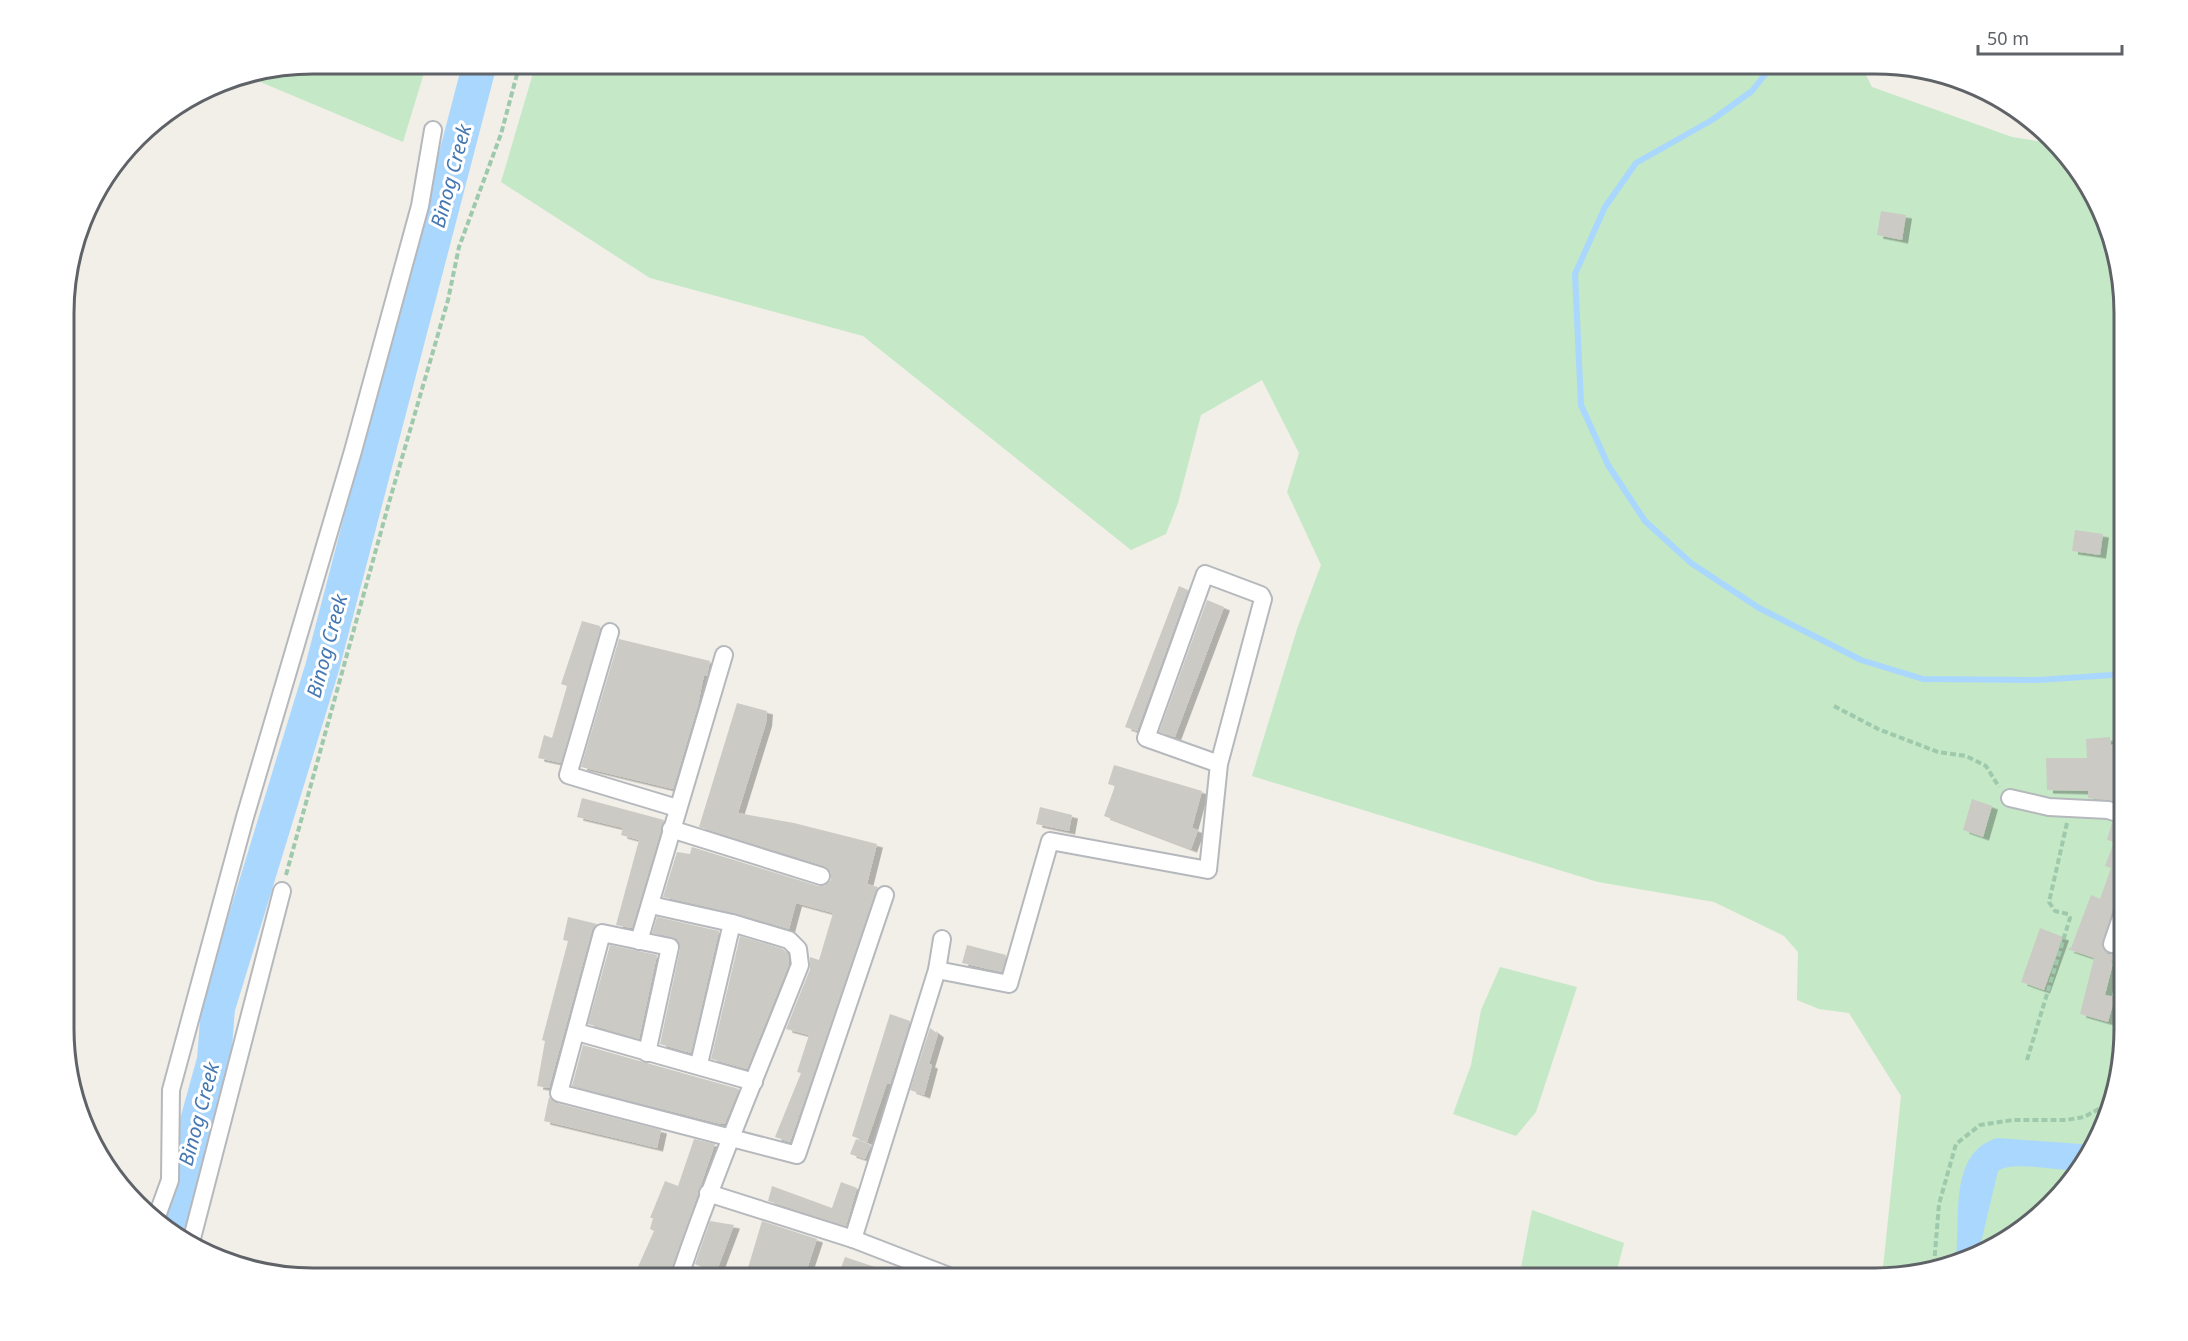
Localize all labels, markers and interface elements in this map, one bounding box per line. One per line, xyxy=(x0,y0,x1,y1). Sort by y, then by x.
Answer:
scale bar xyxy=(1978,18,2122,56)
text: 50 m xyxy=(1987,26,2029,50)
water label: Binog Creek xyxy=(424,120,478,231)
water label: Binog Creek xyxy=(300,590,354,701)
water label: Binog Creek xyxy=(172,1058,226,1169)

